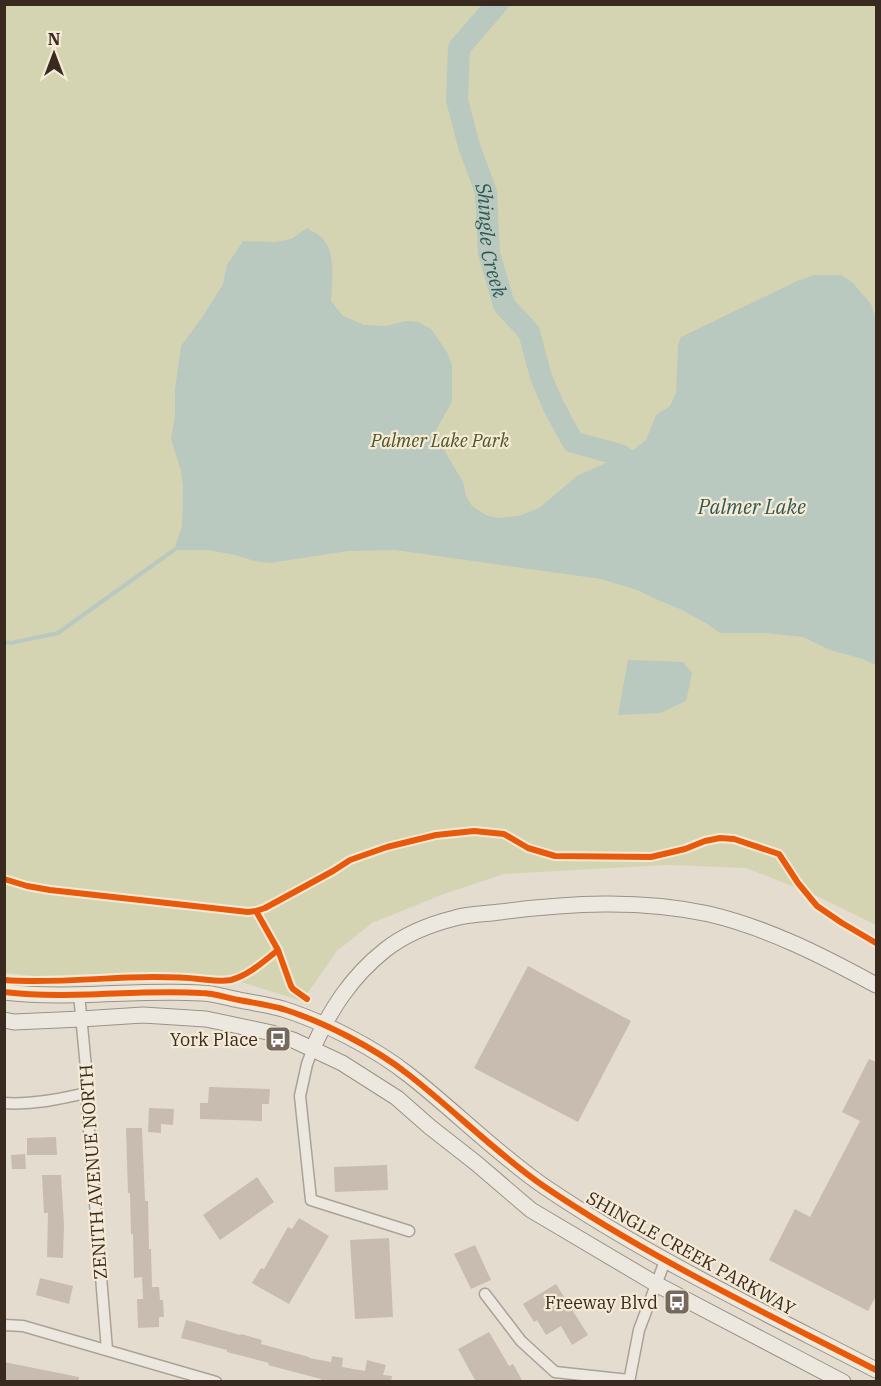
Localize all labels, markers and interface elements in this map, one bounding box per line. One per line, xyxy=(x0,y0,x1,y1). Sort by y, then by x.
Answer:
north arrow xyxy=(24,24,84,84)
text: N xyxy=(48,29,60,49)
water label: Shingle Creek xyxy=(470,177,515,301)
park label: Palmer Lake Park xyxy=(370,429,510,452)
water label: Palmer Lake xyxy=(697,493,806,520)
bus stop icon: York Place xyxy=(263,1024,293,1054)
place label: York Place xyxy=(170,1028,258,1051)
street label: ZENITH AVENUE NORTH xyxy=(74,1064,112,1280)
street label: SHINGLE CREEK PARKWAY xyxy=(583,1186,800,1320)
bus stop icon: Freeway Blvd xyxy=(662,1287,692,1317)
place label: Freeway Blvd xyxy=(545,1291,658,1314)

